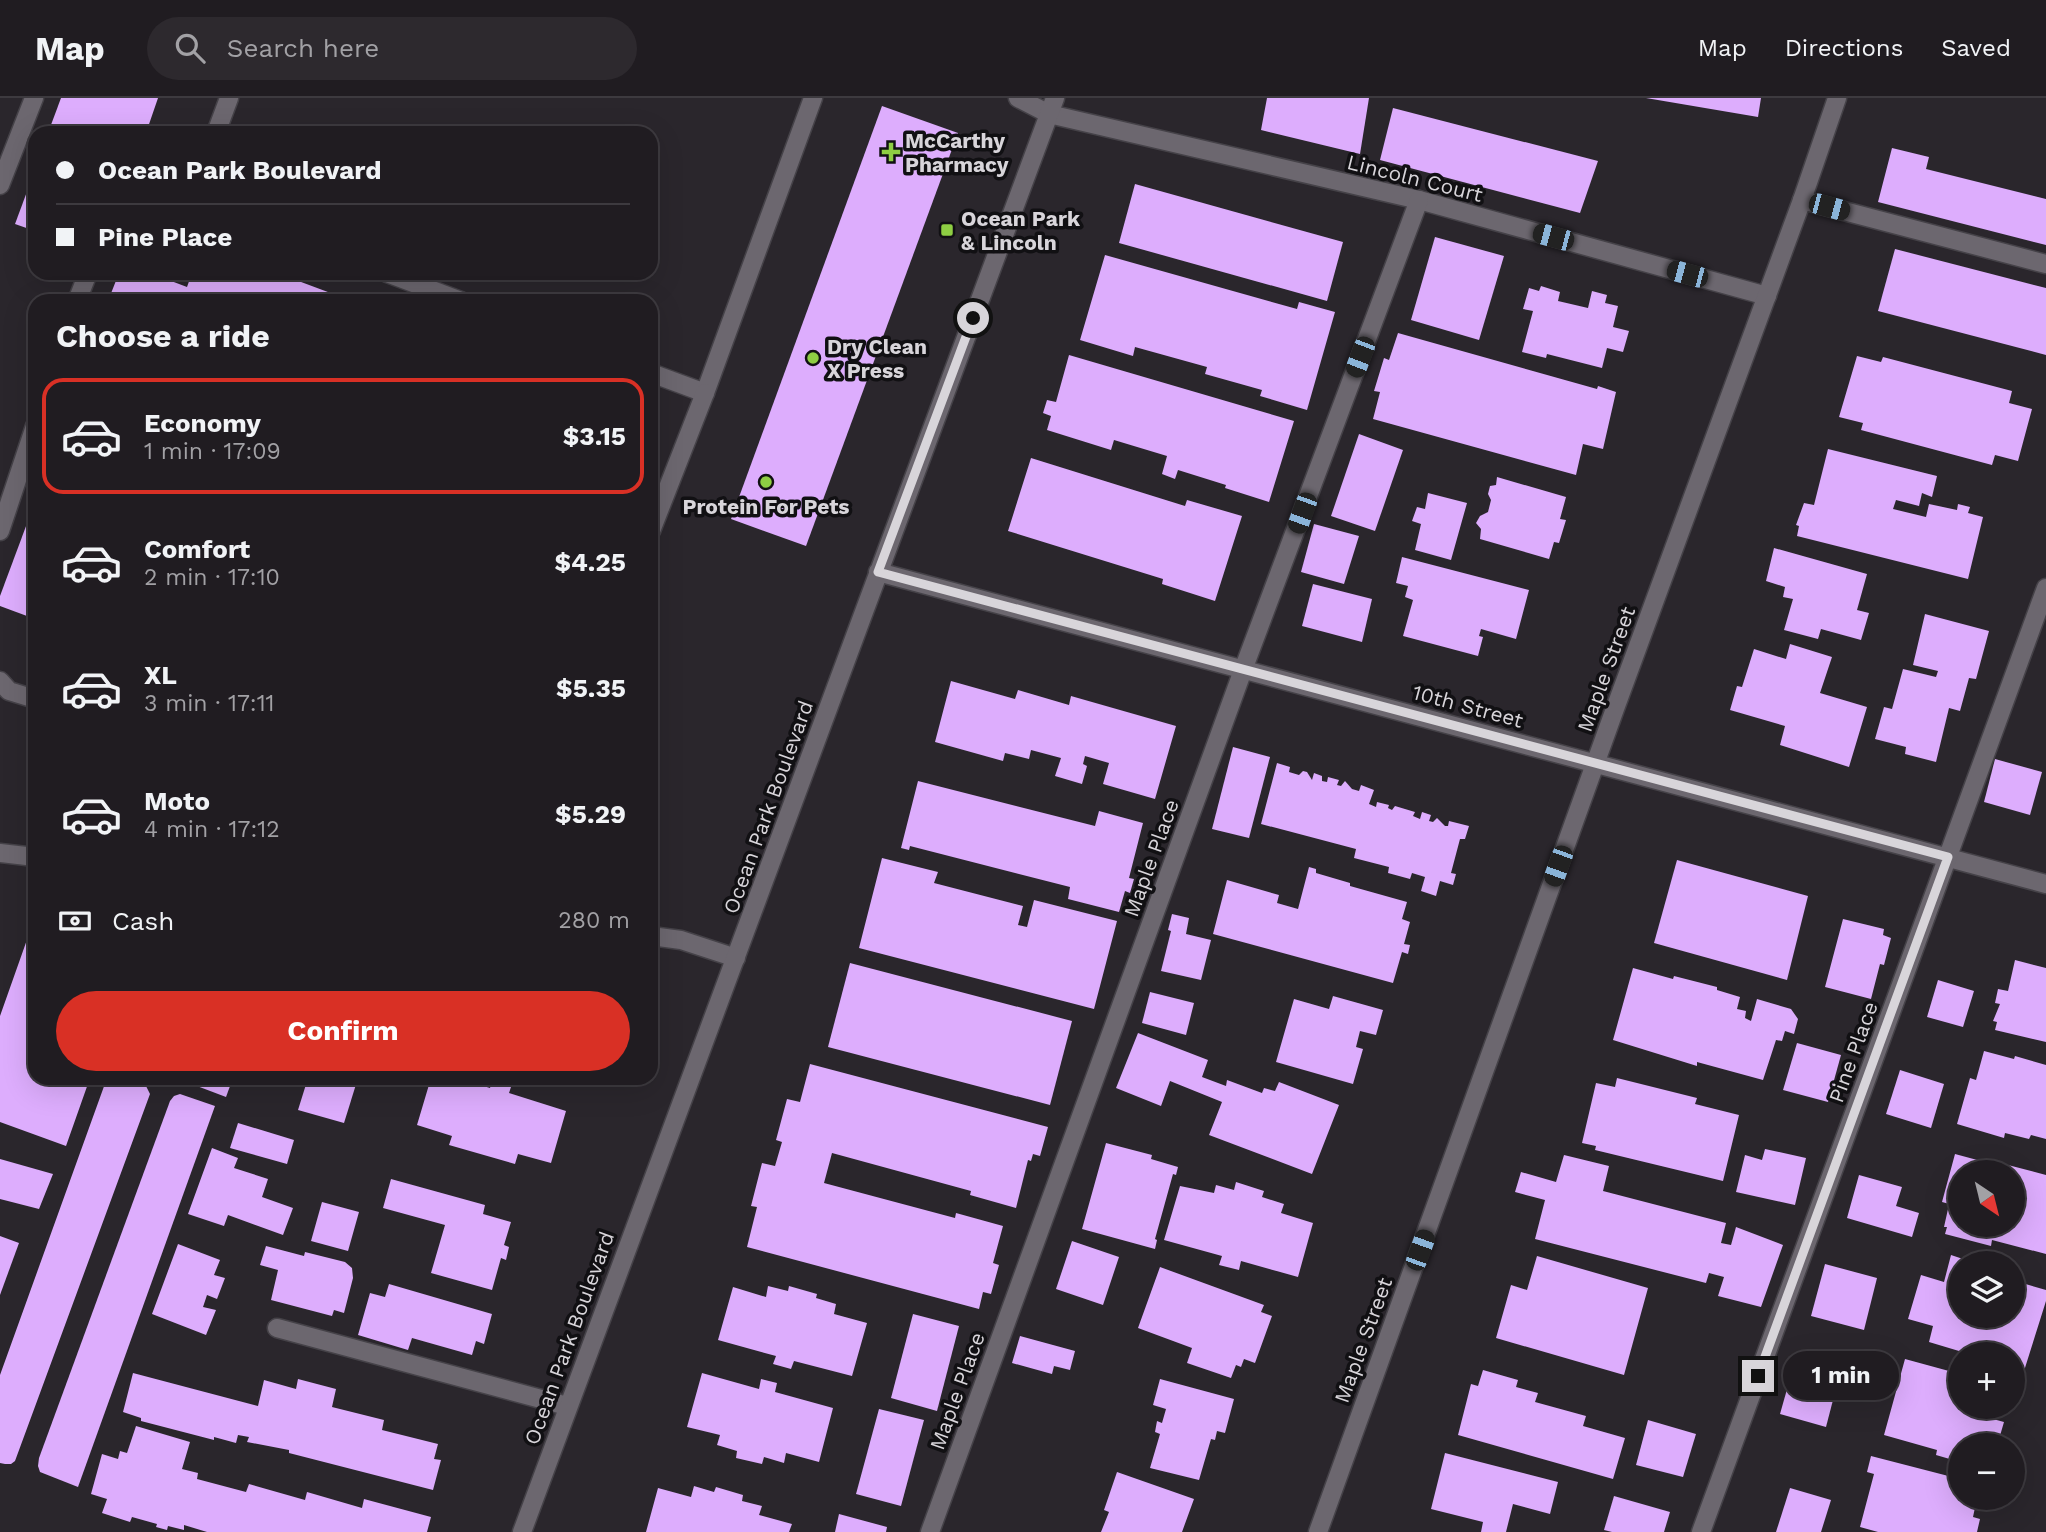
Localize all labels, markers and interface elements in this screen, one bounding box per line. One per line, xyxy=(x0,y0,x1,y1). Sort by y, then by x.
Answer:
search box xyxy=(147,17,637,80)
text: Map xyxy=(35,29,105,68)
icon: search xyxy=(171,29,209,67)
text: Search here xyxy=(227,33,379,63)
text: Map xyxy=(1698,34,1747,62)
text: Directions xyxy=(1785,34,1903,62)
text: Saved xyxy=(1941,34,2011,62)
place label: McCarthy Pharmacy xyxy=(905,128,1009,177)
marker: McCarthy Pharmacy xyxy=(883,144,899,160)
street label: Lincoln Court xyxy=(1345,149,1486,207)
text: Ocean Park Boulevard xyxy=(98,155,382,185)
car xyxy=(1806,191,1853,223)
place label: Ocean Park & Lincoln xyxy=(961,206,1081,255)
car xyxy=(1530,221,1577,253)
text: Pine Place xyxy=(98,222,232,252)
marker: Ocean Park & Lincoln xyxy=(939,222,955,238)
car xyxy=(1664,258,1711,290)
route start xyxy=(957,302,989,334)
text: Choose a ride xyxy=(56,317,270,355)
place label: Dry Clean X Press xyxy=(827,334,927,383)
car xyxy=(1343,334,1378,380)
marker: Dry Clean X Press xyxy=(805,350,821,366)
icon: car xyxy=(60,405,123,468)
text: Economy xyxy=(144,408,261,438)
text: $3.15 xyxy=(563,421,626,451)
text: 1 min · 17:09 xyxy=(144,438,281,465)
marker: Protein For Pets xyxy=(758,474,774,490)
car xyxy=(1285,490,1320,536)
place label: Protein For Pets xyxy=(682,494,850,519)
icon: car xyxy=(60,531,123,594)
text: Comfort xyxy=(144,534,250,564)
text: $4.25 xyxy=(554,547,626,577)
text: 2 min · 17:10 xyxy=(144,564,280,591)
street label: Maple Street xyxy=(1572,603,1640,735)
icon: car xyxy=(60,657,123,720)
text: XL xyxy=(144,660,177,690)
text: $5.35 xyxy=(556,673,626,703)
street label: 10th Street xyxy=(1410,679,1526,733)
text: 3 min · 17:11 xyxy=(144,690,275,717)
street label: Ocean Park Boulevard xyxy=(718,697,818,917)
icon: car xyxy=(60,783,123,846)
text: Moto xyxy=(144,786,210,816)
street label: Maple Place xyxy=(1118,796,1184,920)
text: $5.29 xyxy=(555,799,626,829)
text: 4 min · 17:12 xyxy=(144,816,280,843)
car xyxy=(1541,843,1576,889)
icon: cash xyxy=(56,902,94,940)
text: Cash xyxy=(112,906,174,936)
text: 280 m xyxy=(558,907,630,934)
button: Confirm xyxy=(56,991,630,1071)
street label: Pine Place xyxy=(1823,998,1883,1106)
north arrow xyxy=(1948,1160,2025,1237)
map controls xyxy=(1948,1160,2025,1510)
car xyxy=(1403,1227,1438,1273)
street label: Ocean Park Boulevard xyxy=(519,1228,619,1448)
button: layers xyxy=(1948,1251,2025,1328)
street label: Maple Street xyxy=(1329,1274,1397,1406)
street label: Maple Place xyxy=(924,1329,990,1453)
button: + xyxy=(1948,1342,2025,1419)
callout: 1 min xyxy=(1782,1352,1898,1400)
route end xyxy=(1742,1360,1774,1392)
text: 1 min xyxy=(1811,1362,1871,1389)
button: − xyxy=(1948,1433,2025,1510)

